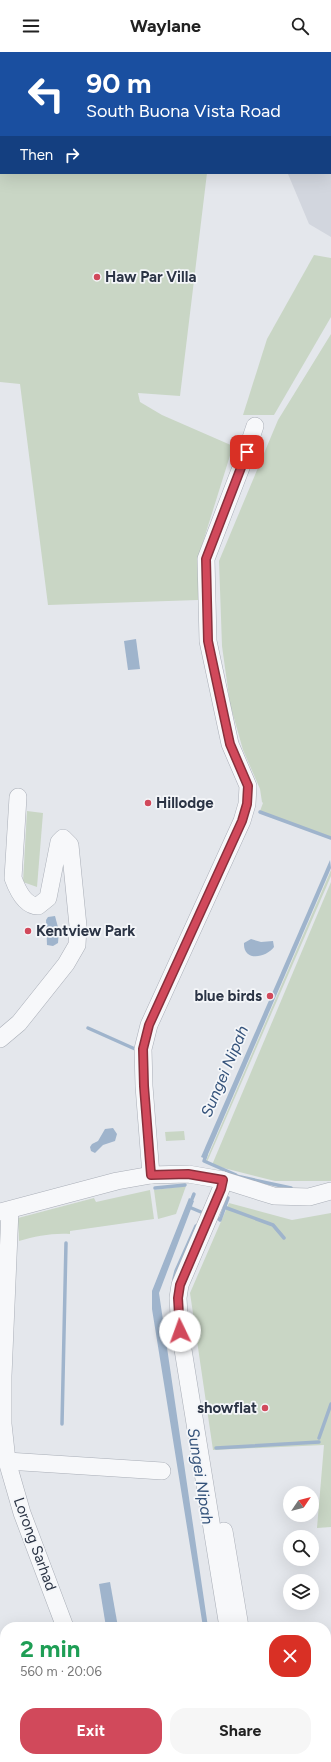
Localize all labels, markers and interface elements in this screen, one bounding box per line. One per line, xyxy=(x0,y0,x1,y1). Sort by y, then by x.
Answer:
icon: menu xyxy=(20,15,42,37)
text: Waylane xyxy=(130,15,201,37)
icon: search xyxy=(289,15,311,37)
text: 90 m xyxy=(86,66,151,100)
icon: left xyxy=(20,68,72,120)
text: South Buona Vista Road xyxy=(86,100,281,122)
icon: right xyxy=(61,144,83,166)
text: Then xyxy=(20,146,53,164)
place label: Haw Par Villa xyxy=(105,268,196,286)
marker: Haw Par Villa xyxy=(92,272,102,282)
pin xyxy=(230,435,264,469)
icon: arrive xyxy=(236,441,258,463)
place label: Hillodge xyxy=(156,794,214,812)
marker: Hillodge xyxy=(143,798,153,808)
place label: Kentview Park xyxy=(36,922,135,940)
marker: Kentview Park xyxy=(23,926,33,936)
place label: blue birds xyxy=(194,987,262,1005)
marker: blue birds xyxy=(265,991,275,1001)
water label: Sungei Nipah xyxy=(197,1023,252,1120)
position arrow xyxy=(159,1310,201,1352)
place label: showflat xyxy=(197,1399,257,1417)
marker: showflat xyxy=(260,1403,270,1413)
water label: Sungei Nipah xyxy=(184,1426,218,1526)
north arrow xyxy=(283,1486,319,1522)
map controls xyxy=(283,1486,319,1610)
street label: Lorong Sarhad xyxy=(10,1495,60,1593)
button: search xyxy=(283,1530,319,1566)
button: layers xyxy=(283,1574,319,1610)
text: 2 min xyxy=(20,1634,80,1663)
button: close xyxy=(269,1635,311,1677)
text: 560 m · 20:06 xyxy=(20,1664,102,1679)
button: Exit xyxy=(20,1708,162,1754)
button: Share xyxy=(170,1708,311,1754)

